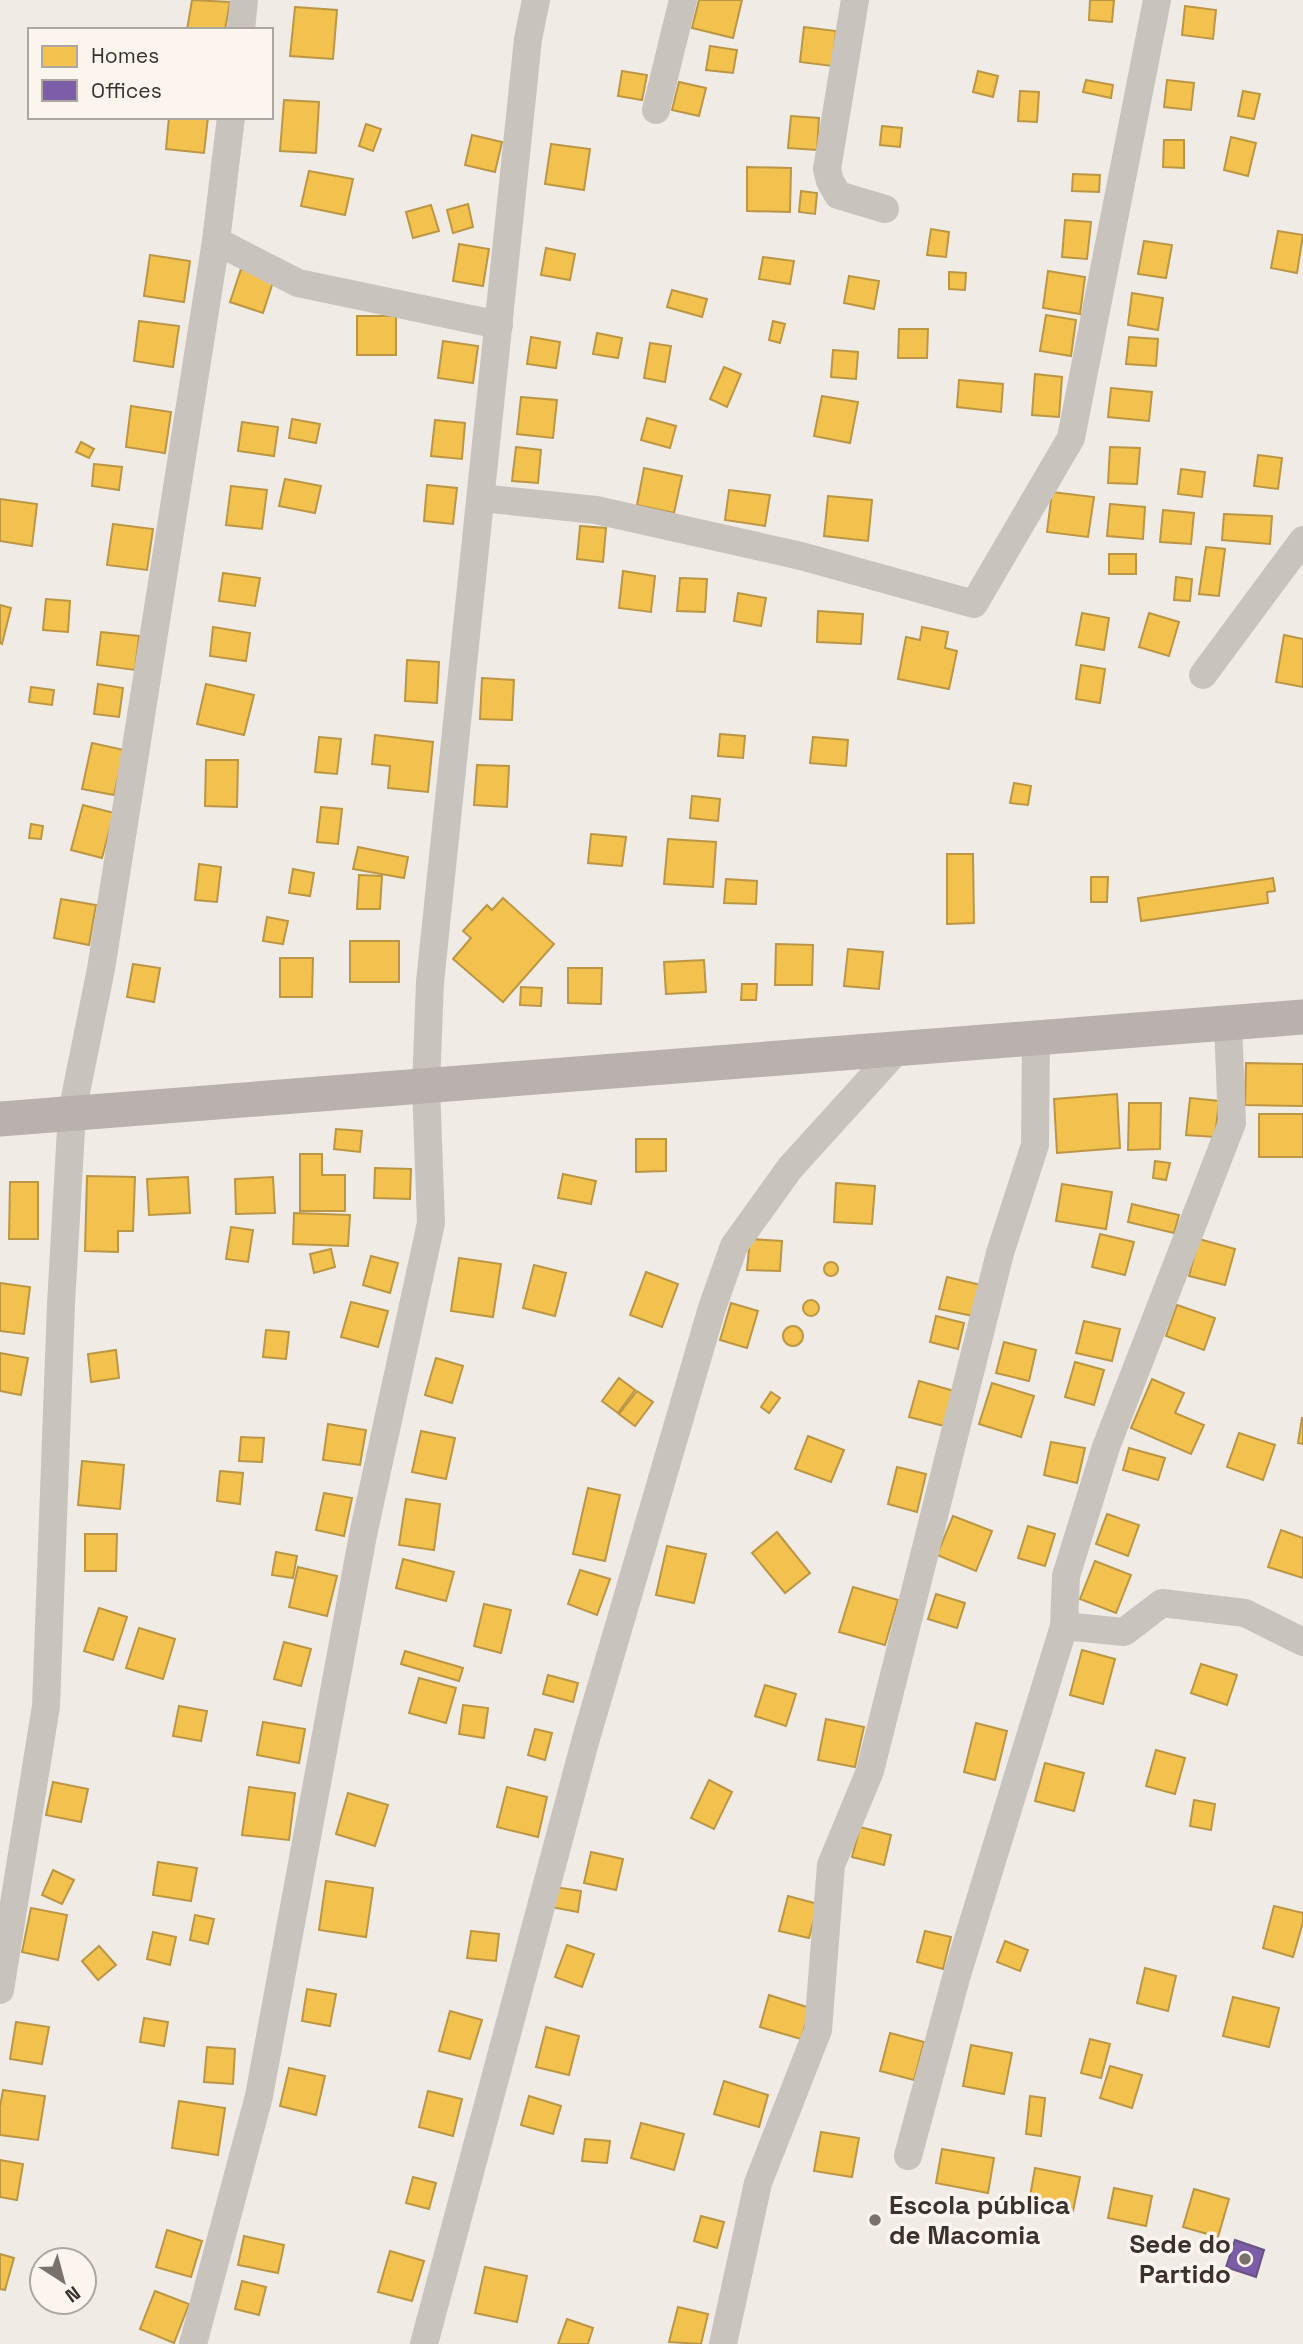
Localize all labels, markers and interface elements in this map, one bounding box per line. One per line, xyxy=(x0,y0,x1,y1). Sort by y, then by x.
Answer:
legend xyxy=(28,28,273,119)
text: Homes xyxy=(91,42,159,69)
text: Offices xyxy=(91,77,162,104)
place label: Escola pública de Macomia xyxy=(889,2188,1070,2252)
marker: Escola pública de Macomia xyxy=(867,2212,883,2228)
place label: Sede do Partido xyxy=(1130,2227,1231,2291)
north arrow xyxy=(28,2246,98,2316)
marker: Sede do Partido xyxy=(1237,2251,1253,2267)
text: N xyxy=(60,2280,85,2308)

